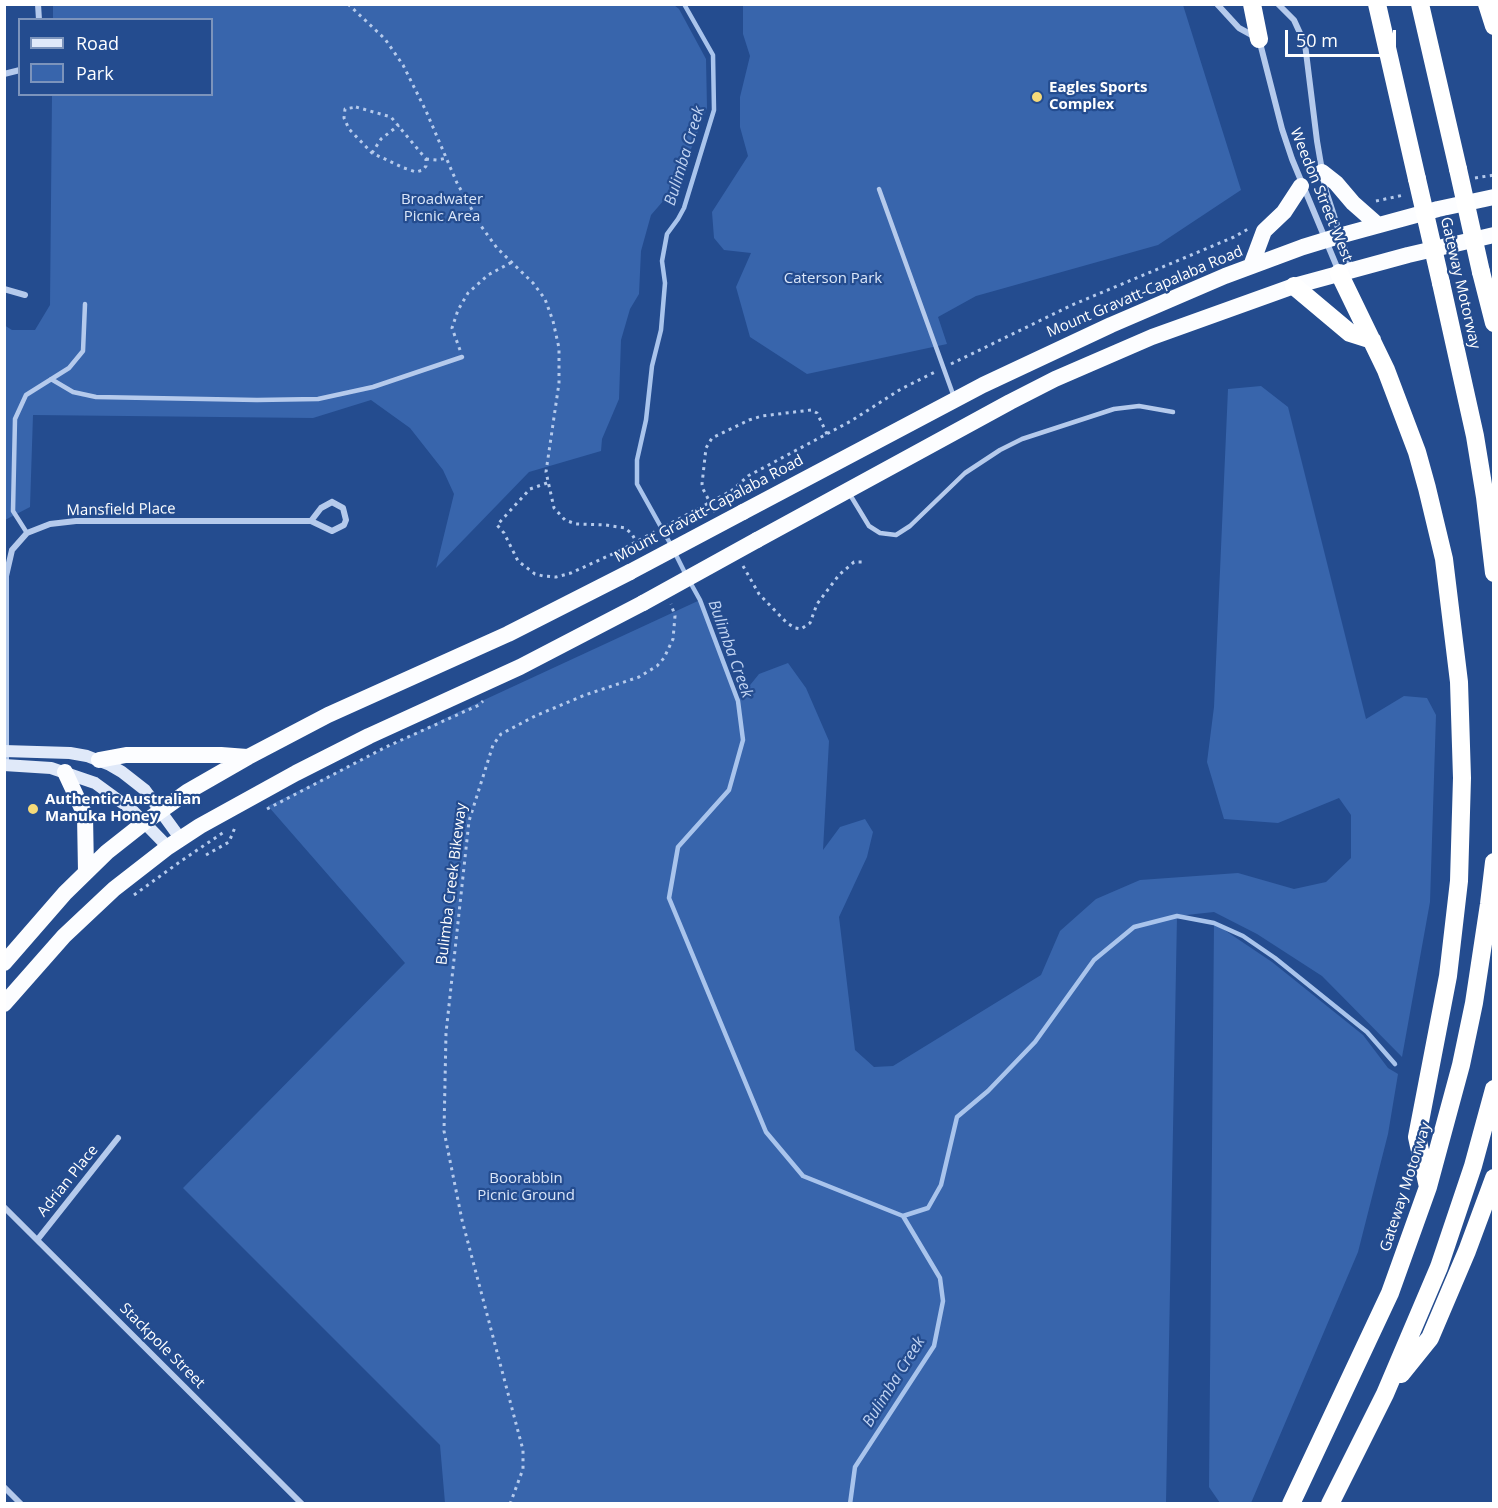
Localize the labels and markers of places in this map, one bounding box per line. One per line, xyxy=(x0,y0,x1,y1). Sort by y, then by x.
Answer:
place label: Eagles Sports Complex xyxy=(1049,79,1148,114)
marker: Eagles Sports Complex xyxy=(1030,90,1044,104)
place label: Authentic Australian Manuka Honey xyxy=(45,791,201,826)
marker: Authentic Australian Manuka Honey xyxy=(26,802,40,816)

